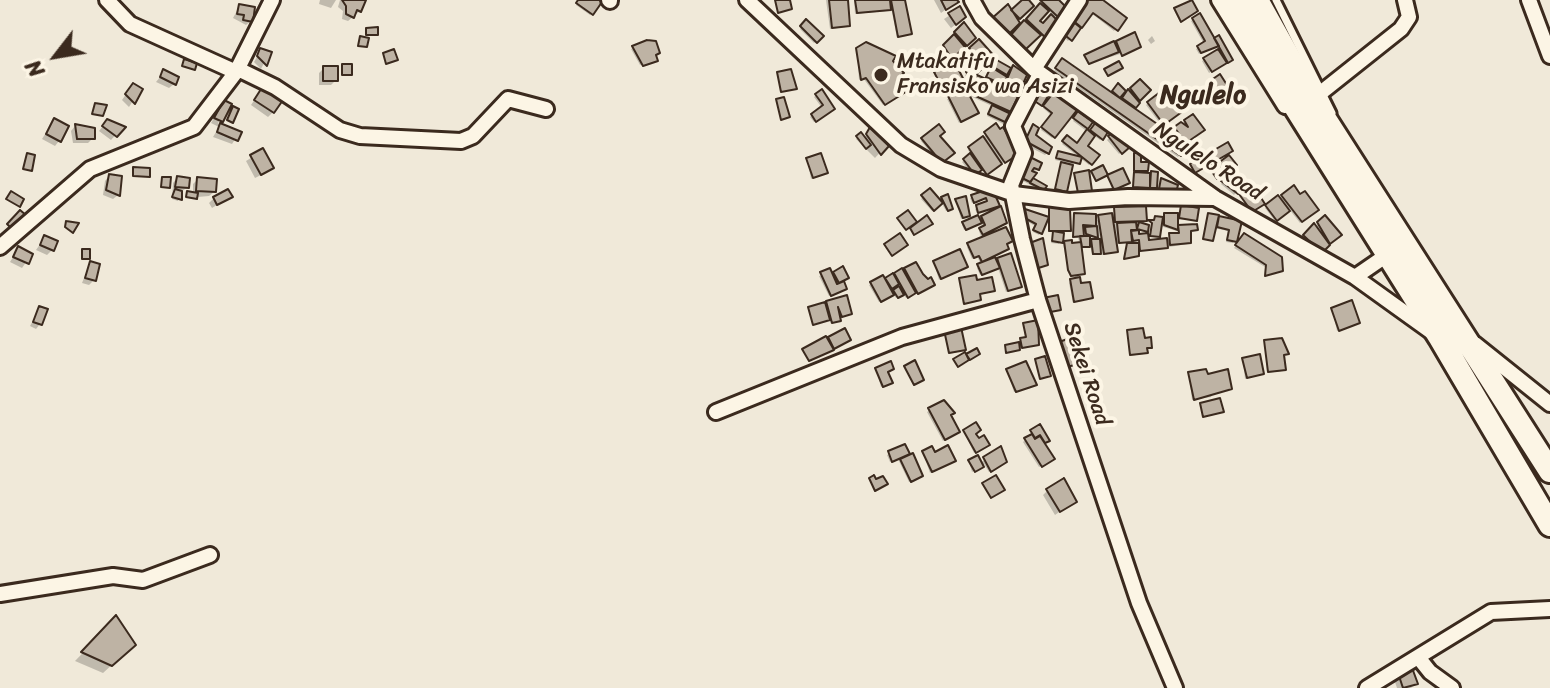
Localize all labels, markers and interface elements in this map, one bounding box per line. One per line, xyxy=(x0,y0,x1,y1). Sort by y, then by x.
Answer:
north arrow xyxy=(16,16,96,96)
place label: Mtakatifu Fransisko wa Asizi xyxy=(897,49,1074,100)
text: N xyxy=(14,52,56,85)
marker: Mtakatifu Fransisko wa Asizi xyxy=(872,66,890,84)
district label: Ngulelo xyxy=(1160,80,1246,112)
street label: Ngulelo Road xyxy=(1148,117,1268,207)
street label: Sekei Road xyxy=(1057,319,1115,429)

